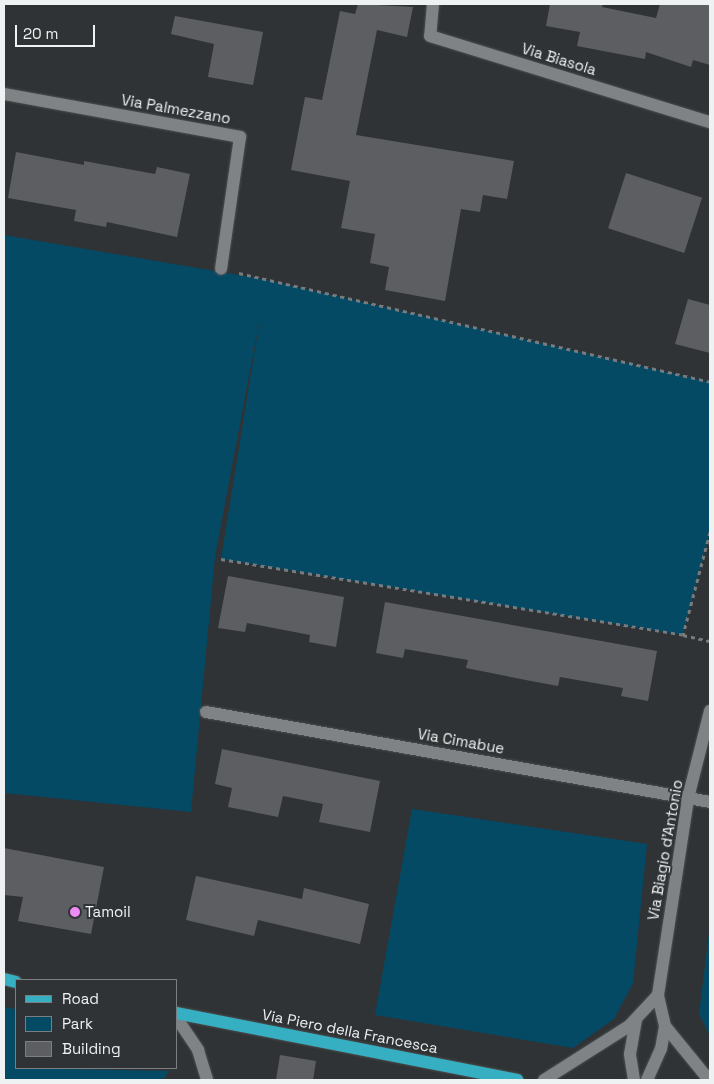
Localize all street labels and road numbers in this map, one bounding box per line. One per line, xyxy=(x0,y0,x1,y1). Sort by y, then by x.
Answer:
street label: Via Biasola xyxy=(520,39,598,79)
street label: Via Palmezzano xyxy=(120,91,232,127)
street label: Via Cimabue xyxy=(416,724,506,758)
street label: Via Biagio d'Antonio xyxy=(644,778,686,922)
street label: Via Piero della Francesca xyxy=(261,1005,439,1057)

